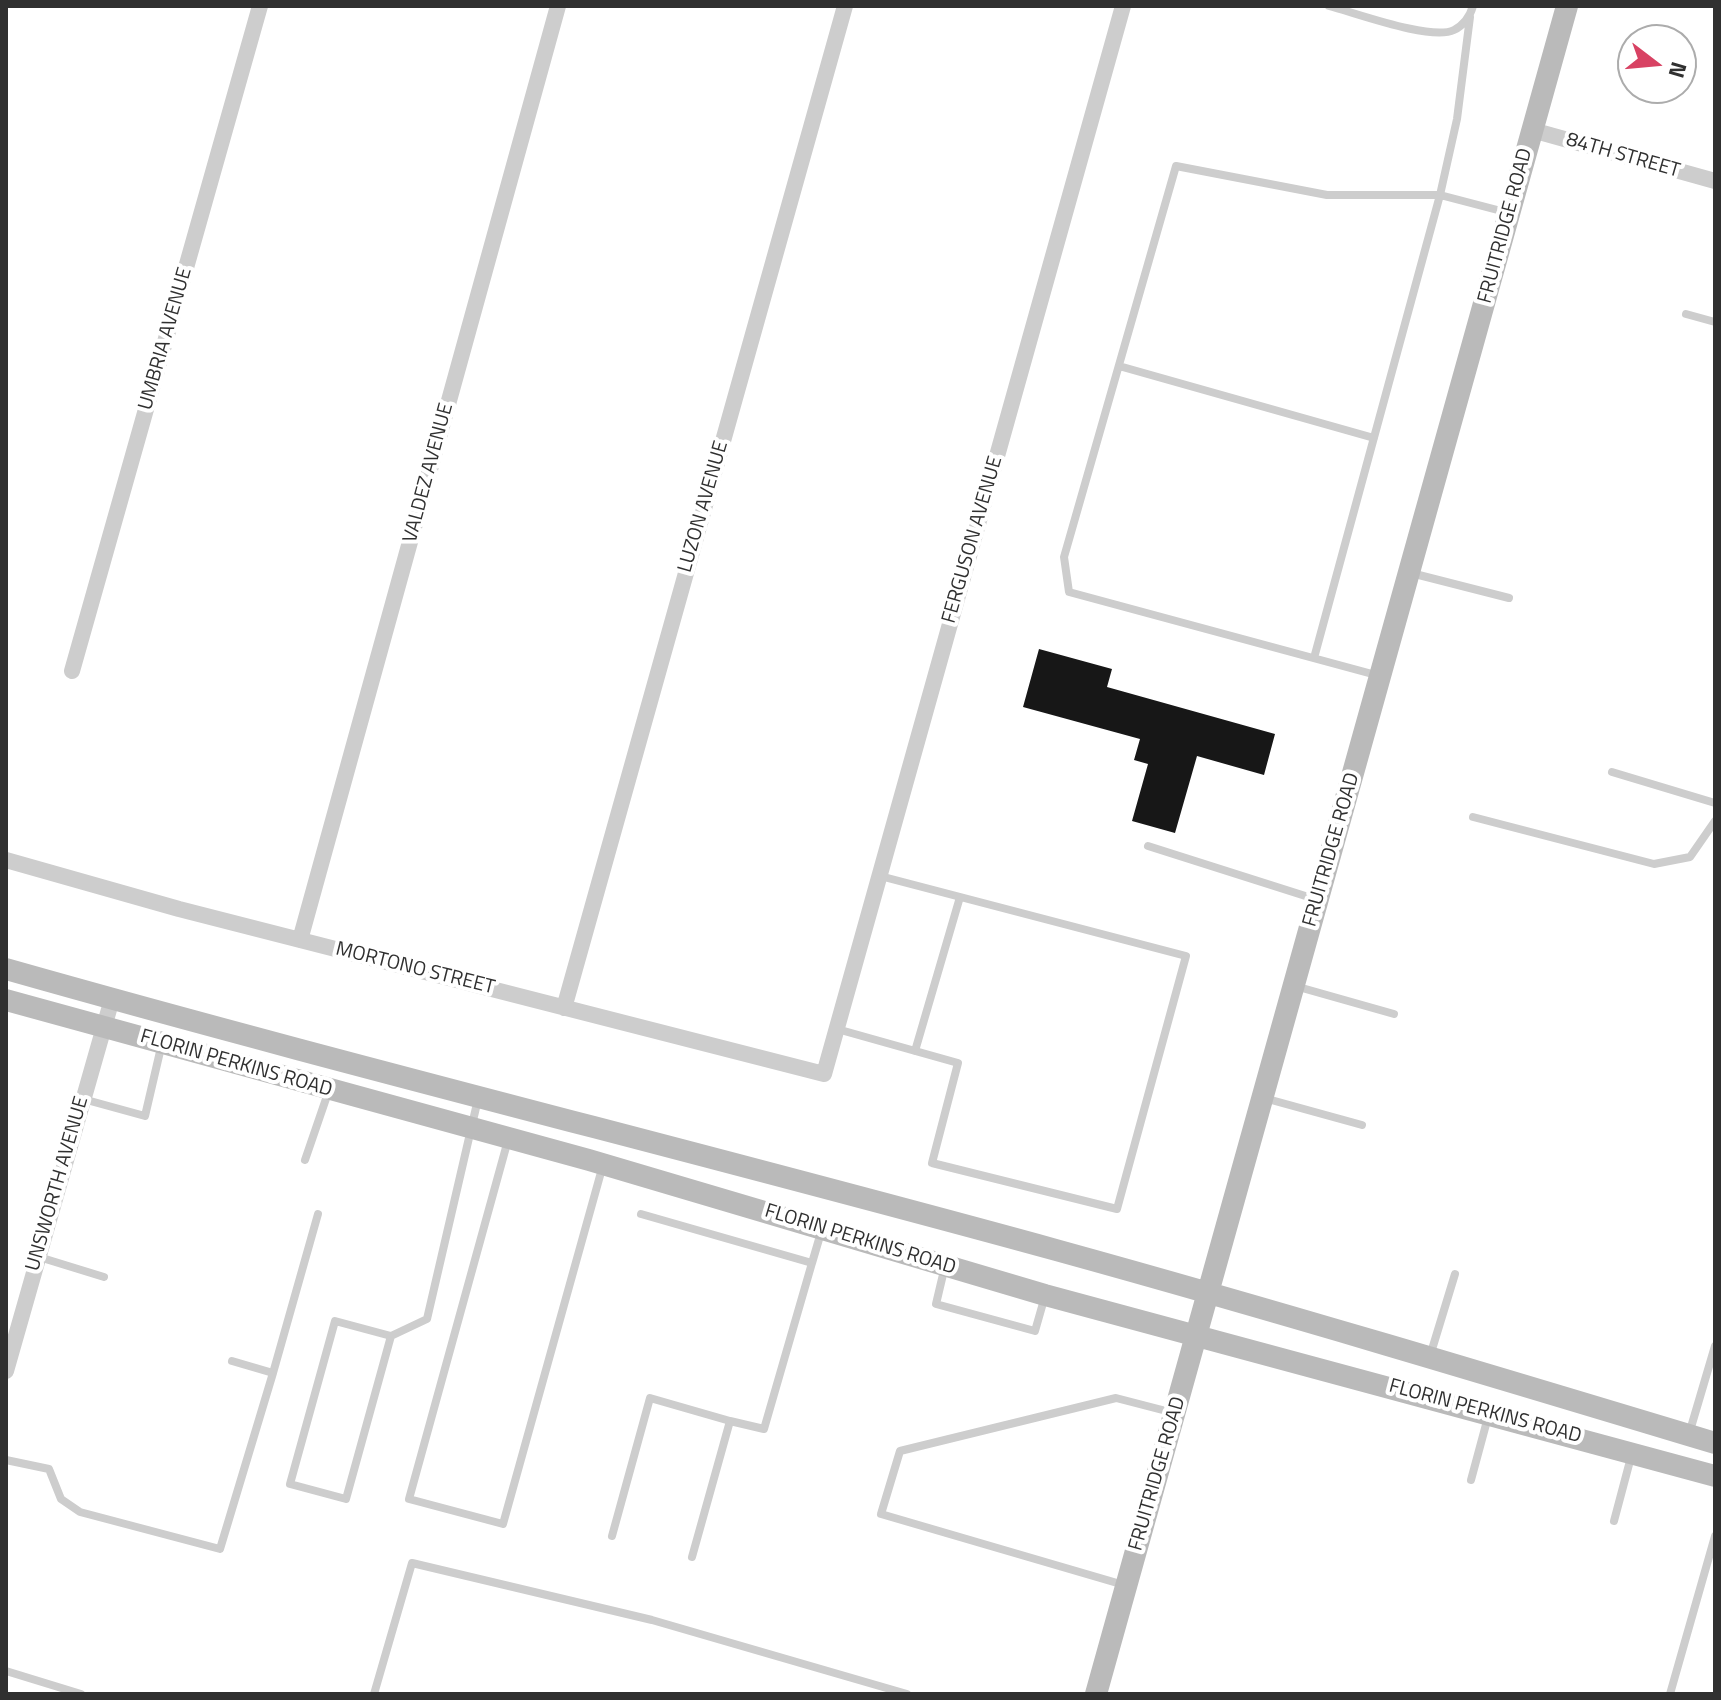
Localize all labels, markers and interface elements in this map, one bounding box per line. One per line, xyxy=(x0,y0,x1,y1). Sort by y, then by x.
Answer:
north arrow xyxy=(1617,24,1697,104)
text: N xyxy=(1660,58,1697,82)
street label: 84TH STREET xyxy=(1563,128,1683,184)
street label: FRUITRIDGE ROAD xyxy=(1474,146,1538,306)
street label: UMBRIA AVENUE xyxy=(134,265,198,413)
street label: VALDEZ AVENUE xyxy=(399,401,459,545)
street label: LUZON AVENUE xyxy=(674,439,734,575)
street label: FERGUSON AVENUE xyxy=(938,454,1008,626)
street label: FRUITRIDGE ROAD xyxy=(1299,770,1365,930)
street label: MORTONO STREET xyxy=(333,938,497,1000)
street label: FLORIN PERKINS ROAD xyxy=(137,1025,335,1103)
street label: UNSWORTH AVENUE xyxy=(22,1094,94,1274)
street label: FLORIN PERKINS ROAD xyxy=(762,1200,958,1280)
street label: FLORIN PERKINS ROAD xyxy=(1386,1375,1584,1449)
street label: FRUITRIDGE ROAD xyxy=(1125,1394,1191,1554)

